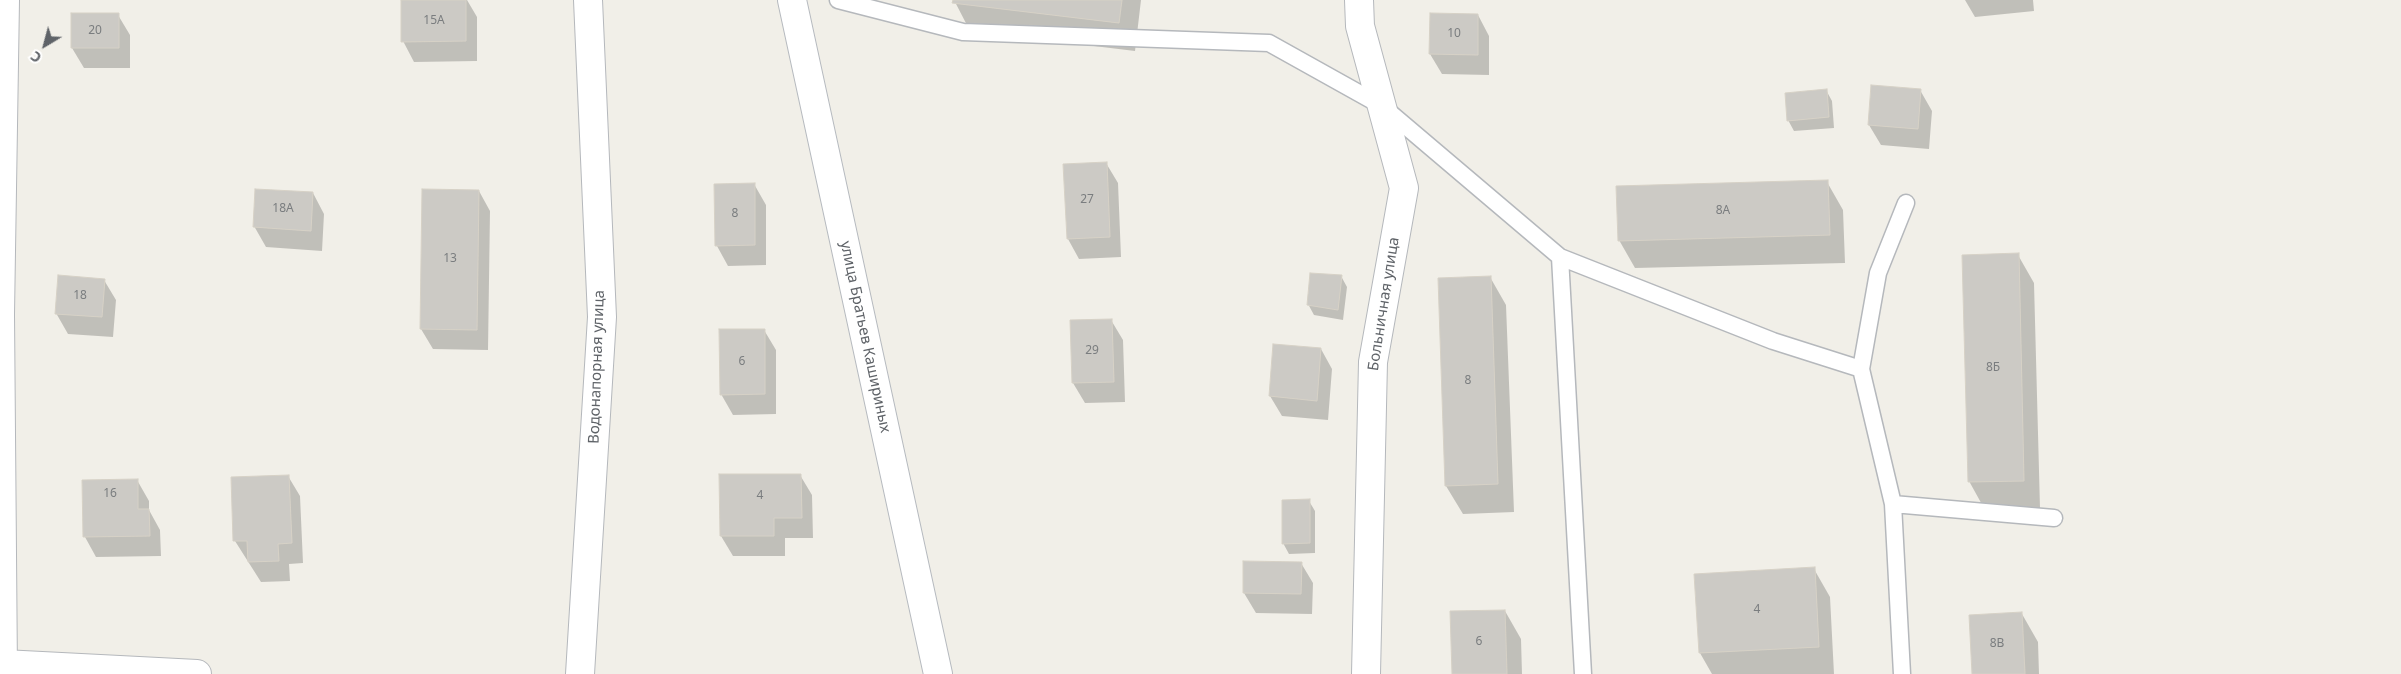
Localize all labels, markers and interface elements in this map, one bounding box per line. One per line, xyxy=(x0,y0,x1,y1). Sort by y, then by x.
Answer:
house number: 15А xyxy=(423,14,445,28)
north arrow xyxy=(20,20,70,70)
house number: 20 xyxy=(88,24,102,38)
house number: 10 xyxy=(1447,27,1461,41)
text: С xyxy=(26,47,45,68)
house number: 27 xyxy=(1080,193,1094,207)
house number: 18А xyxy=(272,202,294,216)
house number: 8А xyxy=(1716,204,1730,218)
house number: 8 xyxy=(732,207,738,221)
street label: Больничная улица xyxy=(1365,236,1403,372)
street label: улица Братьев Кашириных xyxy=(836,239,894,435)
house number: 13 xyxy=(443,252,457,266)
house number: 18 xyxy=(73,289,87,303)
street label: Водонапорная улица xyxy=(585,290,609,444)
house number: 29 xyxy=(1085,344,1099,358)
house number: 6 xyxy=(739,355,745,369)
house number: 8Б xyxy=(1986,361,2000,375)
house number: 8 xyxy=(1465,374,1471,388)
house number: 16 xyxy=(103,487,117,501)
house number: 4 xyxy=(757,489,763,503)
house number: 4 xyxy=(1754,603,1760,617)
house number: 6 xyxy=(1476,635,1482,649)
house number: 8В xyxy=(1990,637,2004,651)

